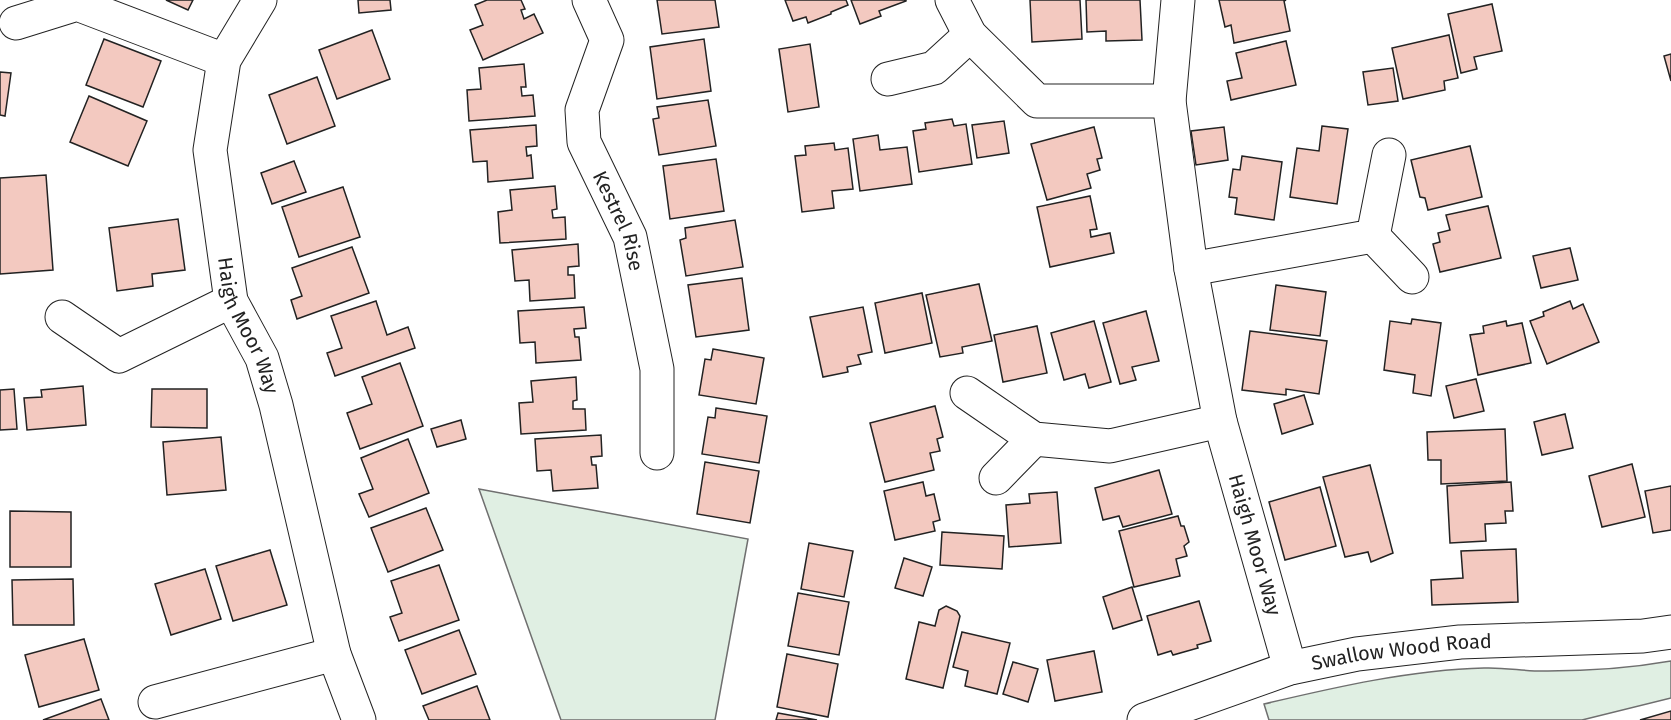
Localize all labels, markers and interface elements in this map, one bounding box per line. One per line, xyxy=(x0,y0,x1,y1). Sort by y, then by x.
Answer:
street label: Kestrel Rise xyxy=(588,167,649,273)
street label: Haigh Moor Way xyxy=(213,255,284,397)
street label: Haigh Moor Way xyxy=(1224,471,1287,618)
street label: Swallow Wood Road xyxy=(1309,629,1492,675)

